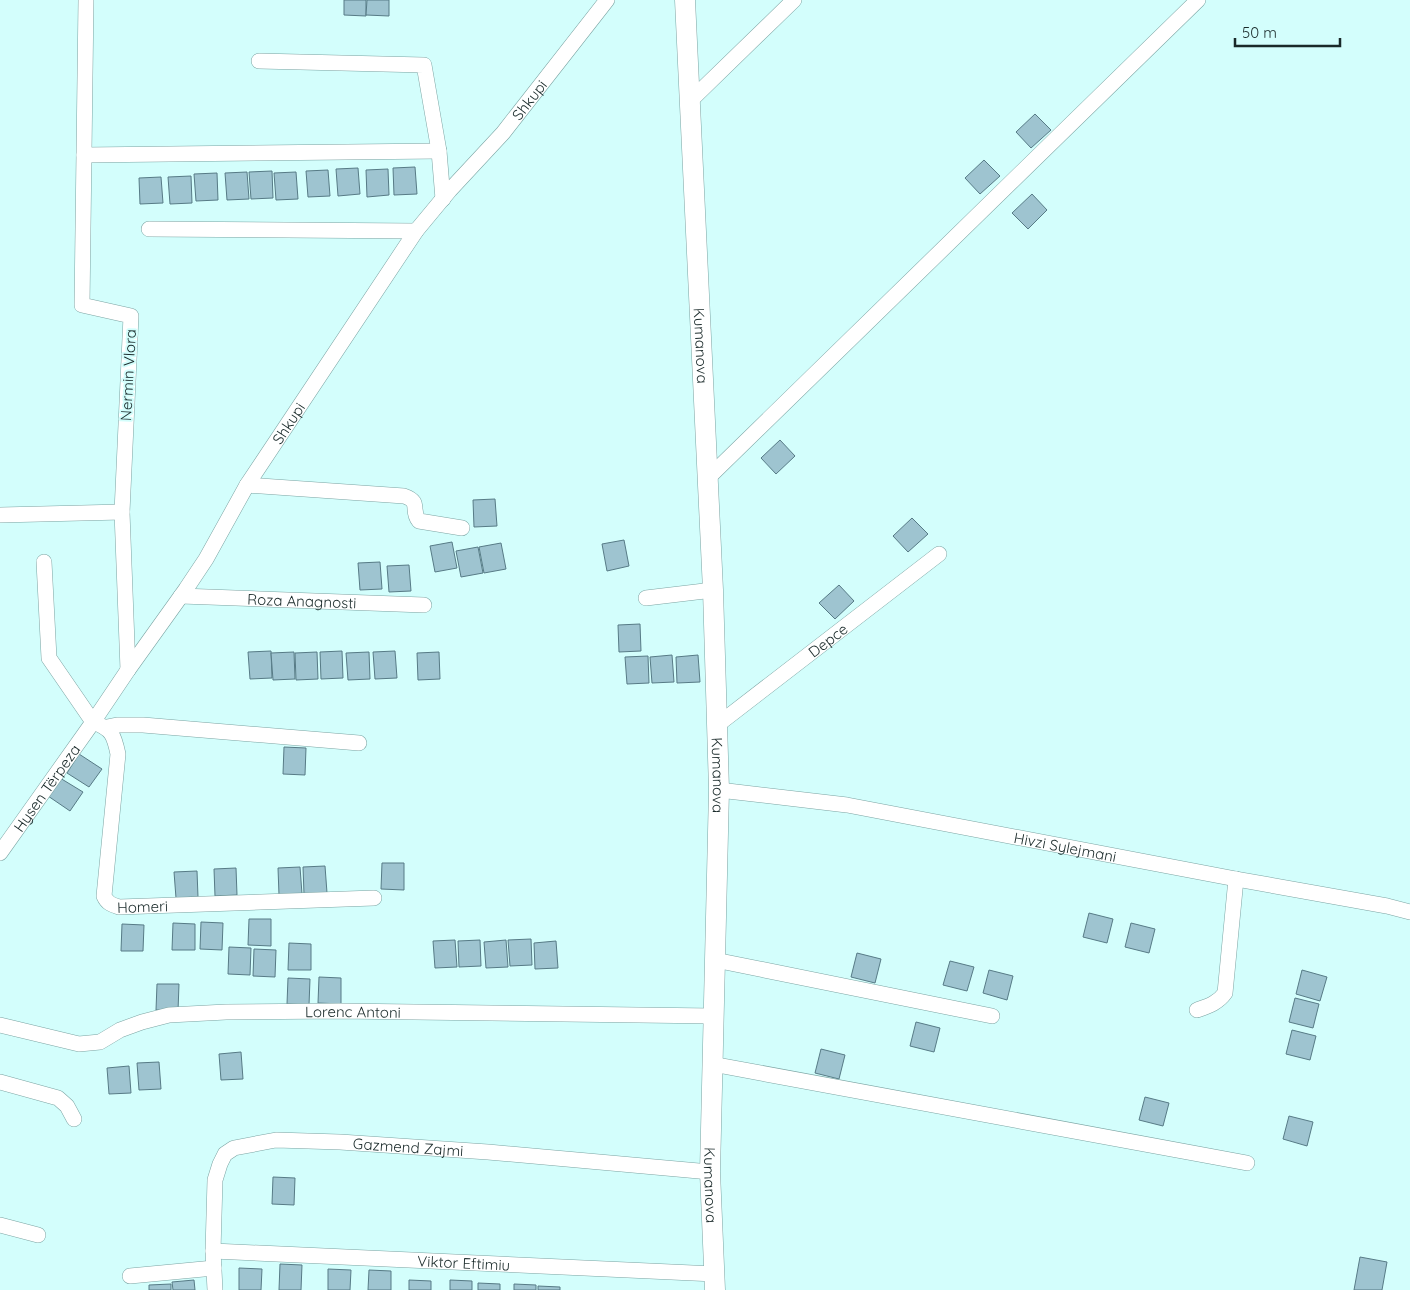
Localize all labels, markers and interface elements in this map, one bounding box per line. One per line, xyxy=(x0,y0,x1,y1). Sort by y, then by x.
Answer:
scale bar xyxy=(1235,15,1340,47)
text: 50 m xyxy=(1242,23,1277,42)
street label: Shkupi xyxy=(507,76,551,124)
street label: Kumanova xyxy=(690,307,713,384)
street label: Nermin Vlora xyxy=(116,329,140,421)
street label: Shkupi xyxy=(268,399,309,447)
street label: Roza Anagnosti xyxy=(247,589,357,612)
street label: Depce xyxy=(804,619,851,661)
street label: Kumanova xyxy=(708,737,729,813)
street label: Hysen Tërpeza xyxy=(9,740,84,835)
street label: Hivzi Sylejmani xyxy=(1012,827,1118,866)
street label: Homeri xyxy=(117,896,168,917)
street label: Lorenc Antoni xyxy=(305,1001,401,1021)
street label: Gazmend Zajmi xyxy=(352,1133,464,1160)
street label: Kumanova xyxy=(700,1147,722,1223)
street label: Viktor Eftimiu xyxy=(417,1251,511,1274)

